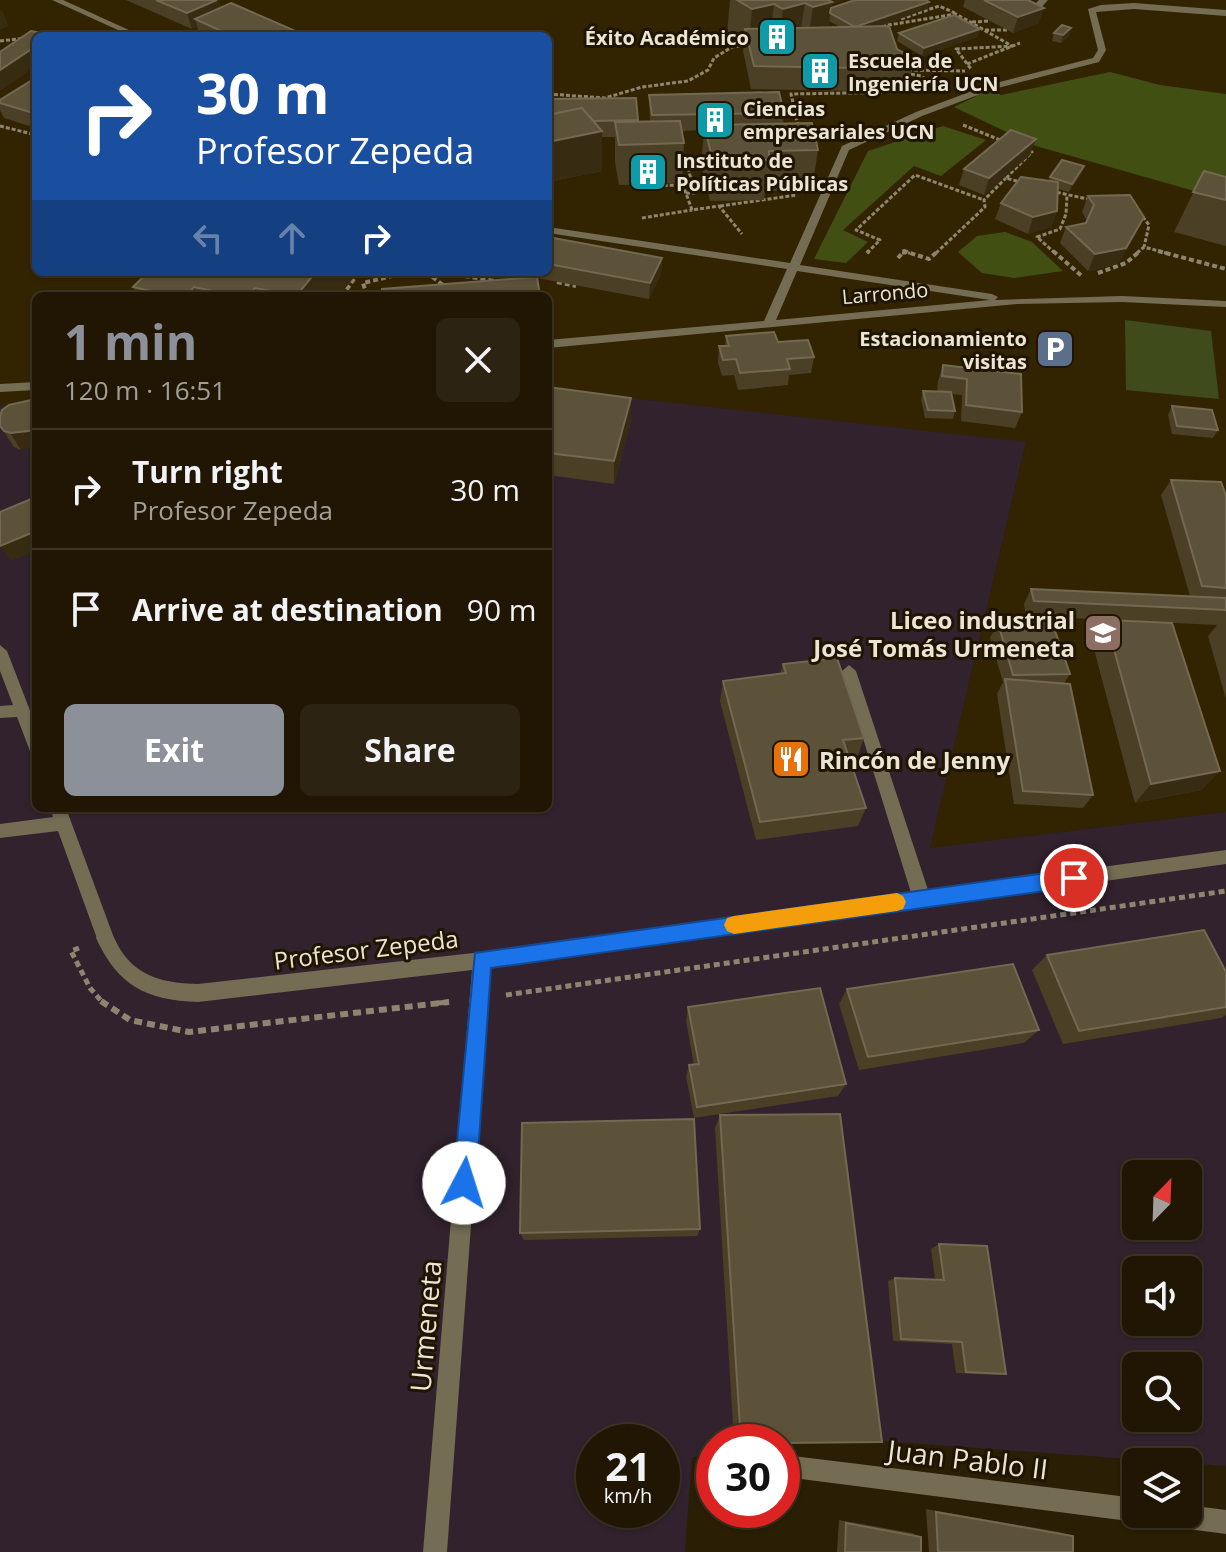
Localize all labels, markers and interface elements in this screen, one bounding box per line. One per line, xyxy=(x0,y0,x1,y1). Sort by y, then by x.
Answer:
building icon: Éxito Académico xyxy=(756,16,798,58)
place label: Éxito Académico xyxy=(585,24,749,51)
place label: Escuela de Ingeniería UCN xyxy=(848,47,999,97)
building icon: Escuela de Ingeniería UCN xyxy=(799,50,841,92)
text: 30 m xyxy=(196,54,330,130)
icon: right xyxy=(64,64,168,168)
place label: Ciencias empresariales UCN xyxy=(743,95,934,145)
building icon: Ciencias empresariales UCN xyxy=(694,99,736,141)
text: Profesor Zepeda xyxy=(196,126,474,175)
place label: Instituto de Políticas Públicas xyxy=(676,147,848,197)
building icon: Instituto de Políticas Públicas xyxy=(627,151,669,193)
icon: left xyxy=(186,216,230,260)
icon: ahead xyxy=(270,216,314,260)
icon: right xyxy=(354,216,398,260)
street label: Larrondo xyxy=(841,276,929,310)
text: 1 min xyxy=(64,309,197,374)
button: close xyxy=(436,318,520,402)
place label: Estacionamiento visitas xyxy=(859,325,1027,375)
parking icon: Estacionamiento visitas xyxy=(1034,328,1076,370)
text: 120 m · 16:51 xyxy=(64,372,226,408)
text: Turn right xyxy=(132,451,283,492)
icon: right xyxy=(64,467,108,511)
text: 30 m xyxy=(450,469,520,510)
text: Profesor Zepeda xyxy=(132,492,333,528)
icon: arrive xyxy=(64,587,108,631)
text: Arrive at destination xyxy=(132,589,443,630)
text: 90 m xyxy=(467,589,537,630)
place label: Liceo industrial José Tomás Urmeneta xyxy=(811,603,1075,664)
school or university icon: Liceo industrial José Tomás Urmeneta xyxy=(1082,612,1124,654)
button: Exit xyxy=(64,704,284,796)
button: Share xyxy=(300,704,520,796)
restaurant icon: Rincón de Jenny xyxy=(770,738,812,780)
place label: Rincón de Jenny xyxy=(819,743,1010,776)
pin xyxy=(1040,844,1108,912)
icon: arrive xyxy=(1052,856,1096,900)
street label: Profesor Zepeda xyxy=(272,921,460,977)
position arrow xyxy=(422,1141,506,1225)
north arrow xyxy=(1122,1160,1202,1240)
map controls xyxy=(1122,1160,1202,1528)
button: sound xyxy=(1122,1256,1202,1336)
street label: Urmeneta xyxy=(400,1259,450,1393)
button: search xyxy=(1122,1352,1202,1432)
speed limit sign: 30 xyxy=(696,1424,800,1528)
street label: Juan Pablo II xyxy=(883,1430,1050,1488)
text: 21 xyxy=(605,1438,651,1493)
button: layers xyxy=(1122,1448,1202,1528)
text: km/h xyxy=(604,1482,652,1509)

